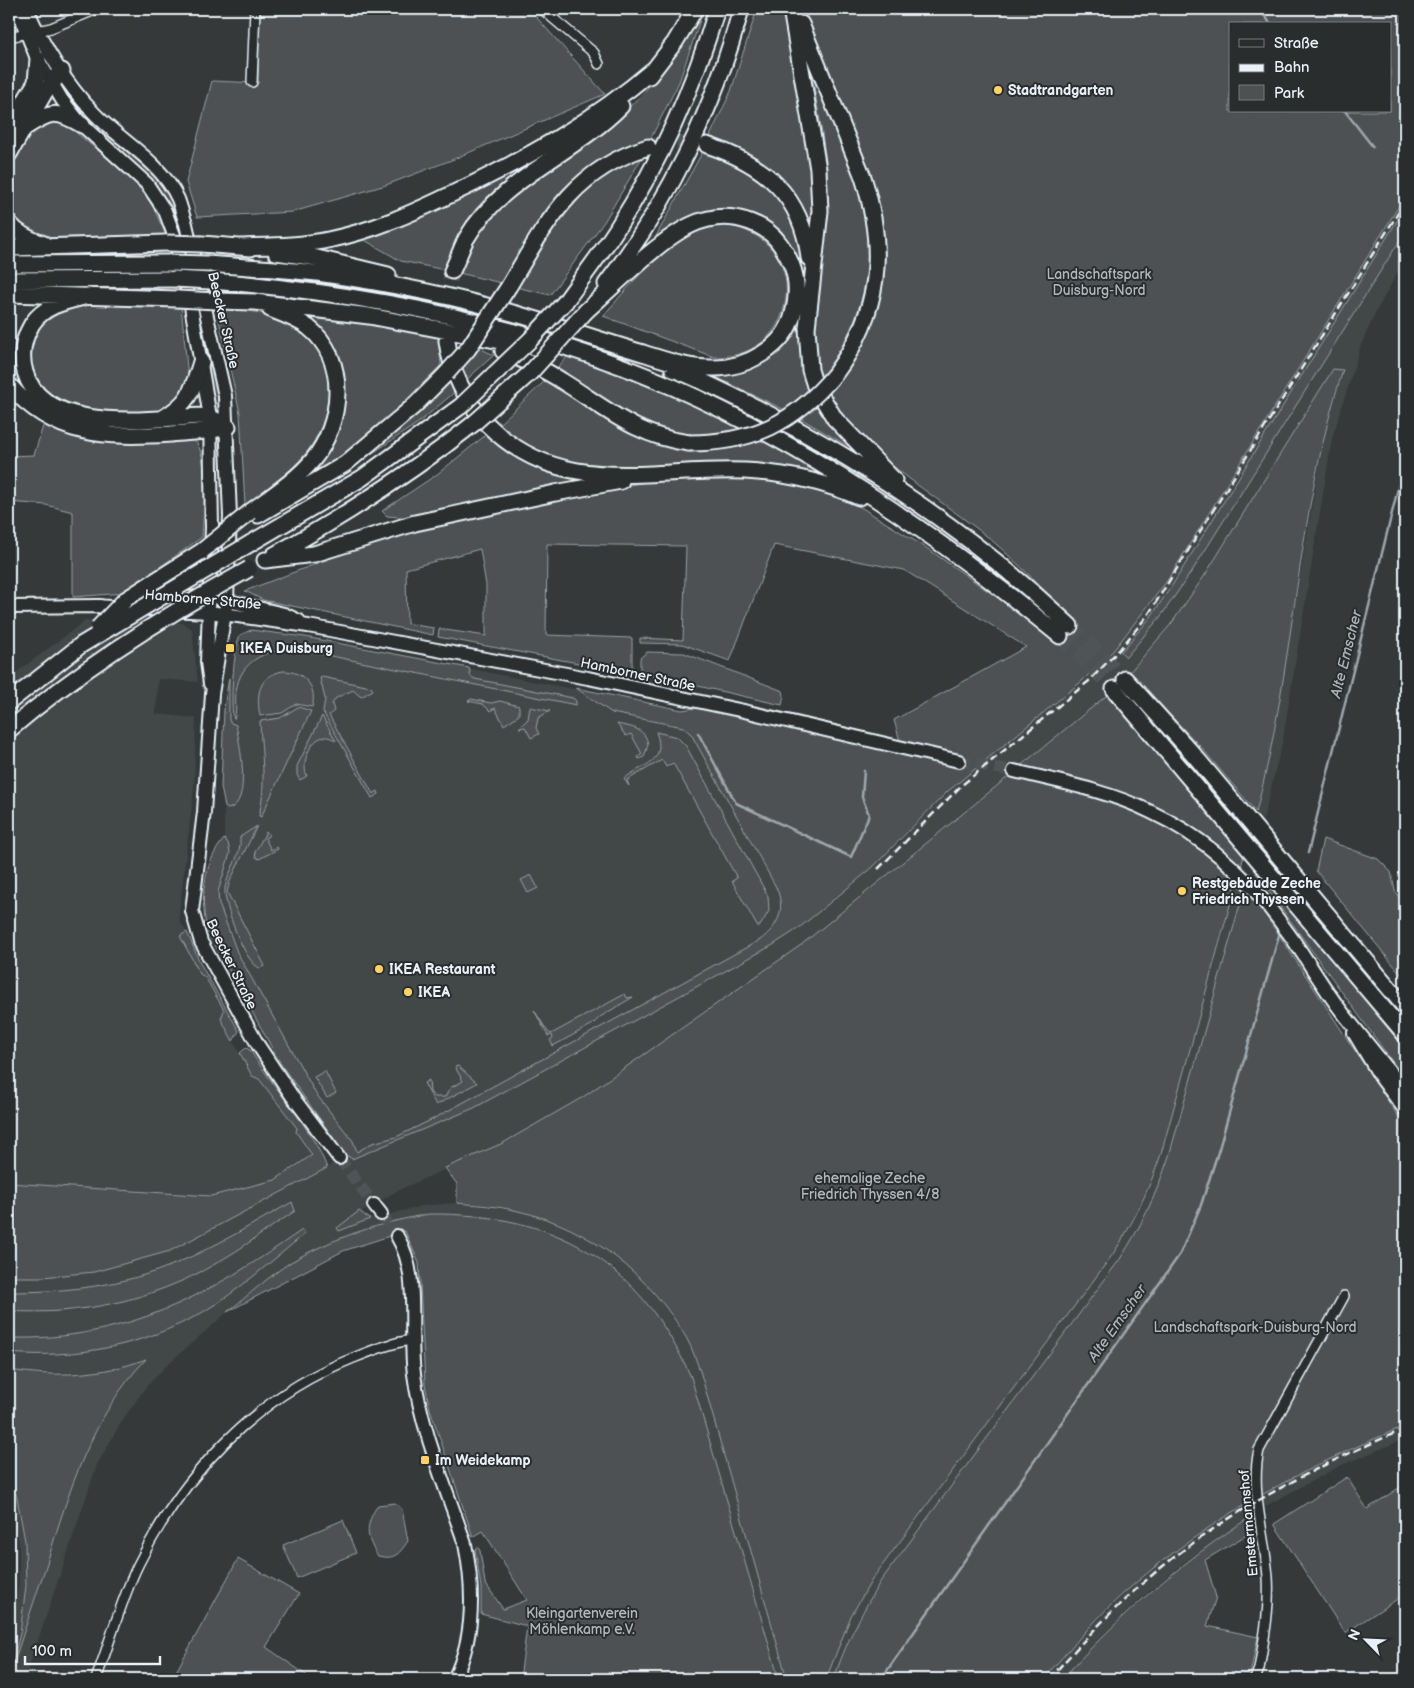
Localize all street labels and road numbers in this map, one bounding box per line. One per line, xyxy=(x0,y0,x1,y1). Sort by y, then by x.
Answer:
street label: Beecker Straße xyxy=(204,270,243,370)
street label: Hamborner Straße xyxy=(144,586,262,613)
street label: Hamborner Straße xyxy=(579,654,697,695)
street label: Beecker Straße xyxy=(202,916,261,1012)
street label: Emstermannshof xyxy=(1235,1468,1262,1577)

